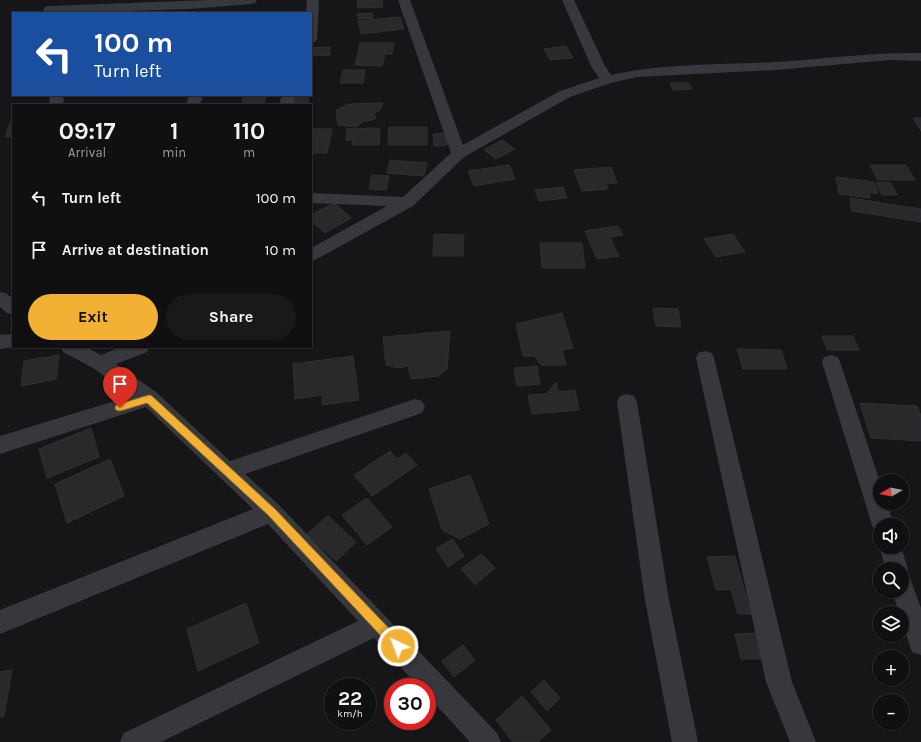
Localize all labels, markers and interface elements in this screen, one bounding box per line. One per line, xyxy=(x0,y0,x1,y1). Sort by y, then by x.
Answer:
text: 100 m xyxy=(94,26,173,59)
icon: left xyxy=(28,28,80,80)
text: Turn left xyxy=(94,60,162,82)
text: 09:17 xyxy=(59,117,116,145)
text: 1 xyxy=(170,117,179,145)
text: 110 xyxy=(233,117,265,145)
text: Arrival xyxy=(68,145,106,160)
text: min xyxy=(162,145,186,160)
text: m xyxy=(243,145,255,160)
icon: left xyxy=(28,187,50,209)
text: Turn left xyxy=(62,189,121,207)
text: 100 m xyxy=(256,189,296,207)
icon: arrive xyxy=(28,239,50,261)
text: Arrive at destination xyxy=(62,241,209,259)
text: 10 m xyxy=(265,241,296,259)
button: Exit xyxy=(28,294,158,340)
button: Share xyxy=(166,294,296,340)
pin xyxy=(103,367,137,408)
icon: arrive xyxy=(109,373,131,395)
north arrow xyxy=(873,474,909,510)
map controls xyxy=(873,474,909,730)
button: sound xyxy=(873,518,909,554)
button: search xyxy=(873,562,909,598)
button: layers xyxy=(873,606,909,642)
position arrow xyxy=(377,625,419,667)
button: + xyxy=(873,650,909,686)
speed limit sign: 30 xyxy=(384,678,436,730)
text: 22 xyxy=(338,687,362,710)
button: − xyxy=(873,694,909,730)
text: km/h xyxy=(337,708,363,720)

